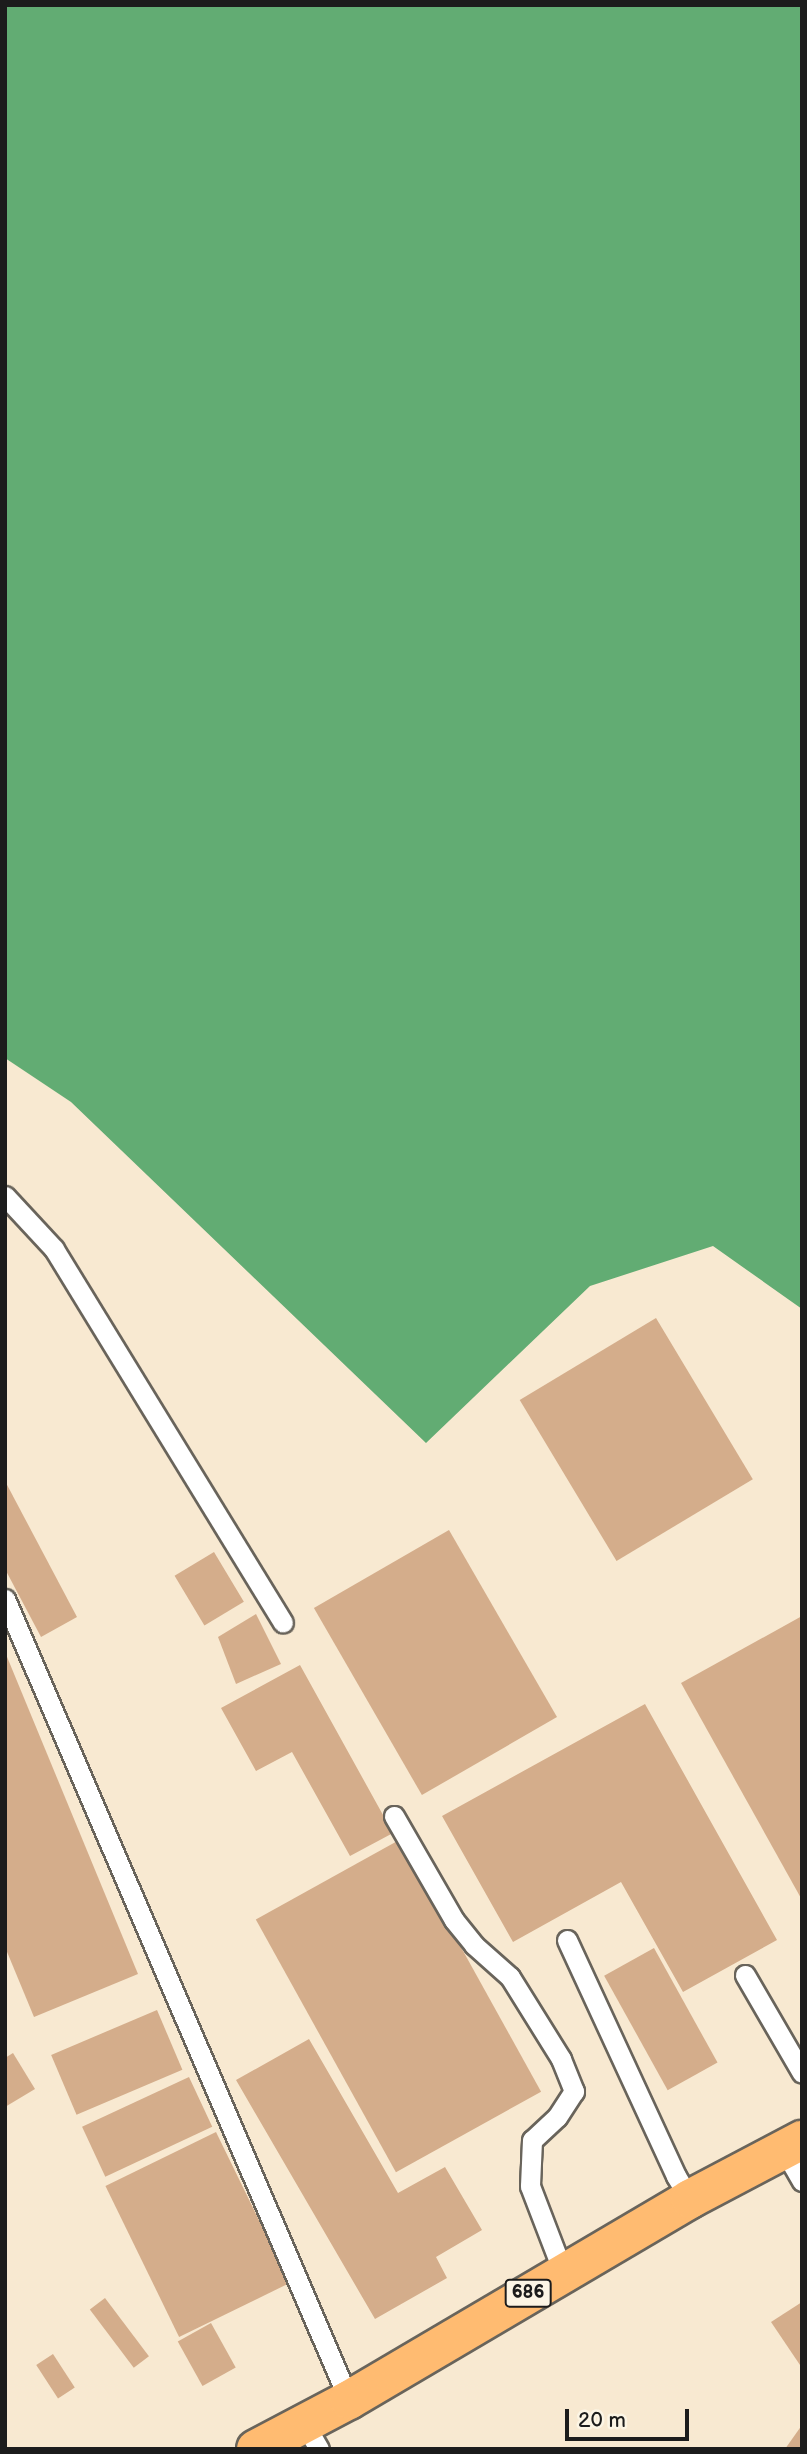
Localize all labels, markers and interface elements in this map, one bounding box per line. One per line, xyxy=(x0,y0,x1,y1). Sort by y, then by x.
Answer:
road number: 686 xyxy=(504,2278,552,2308)
scale bar xyxy=(569,2394,693,2438)
text: 20 m xyxy=(578,2408,626,2433)

